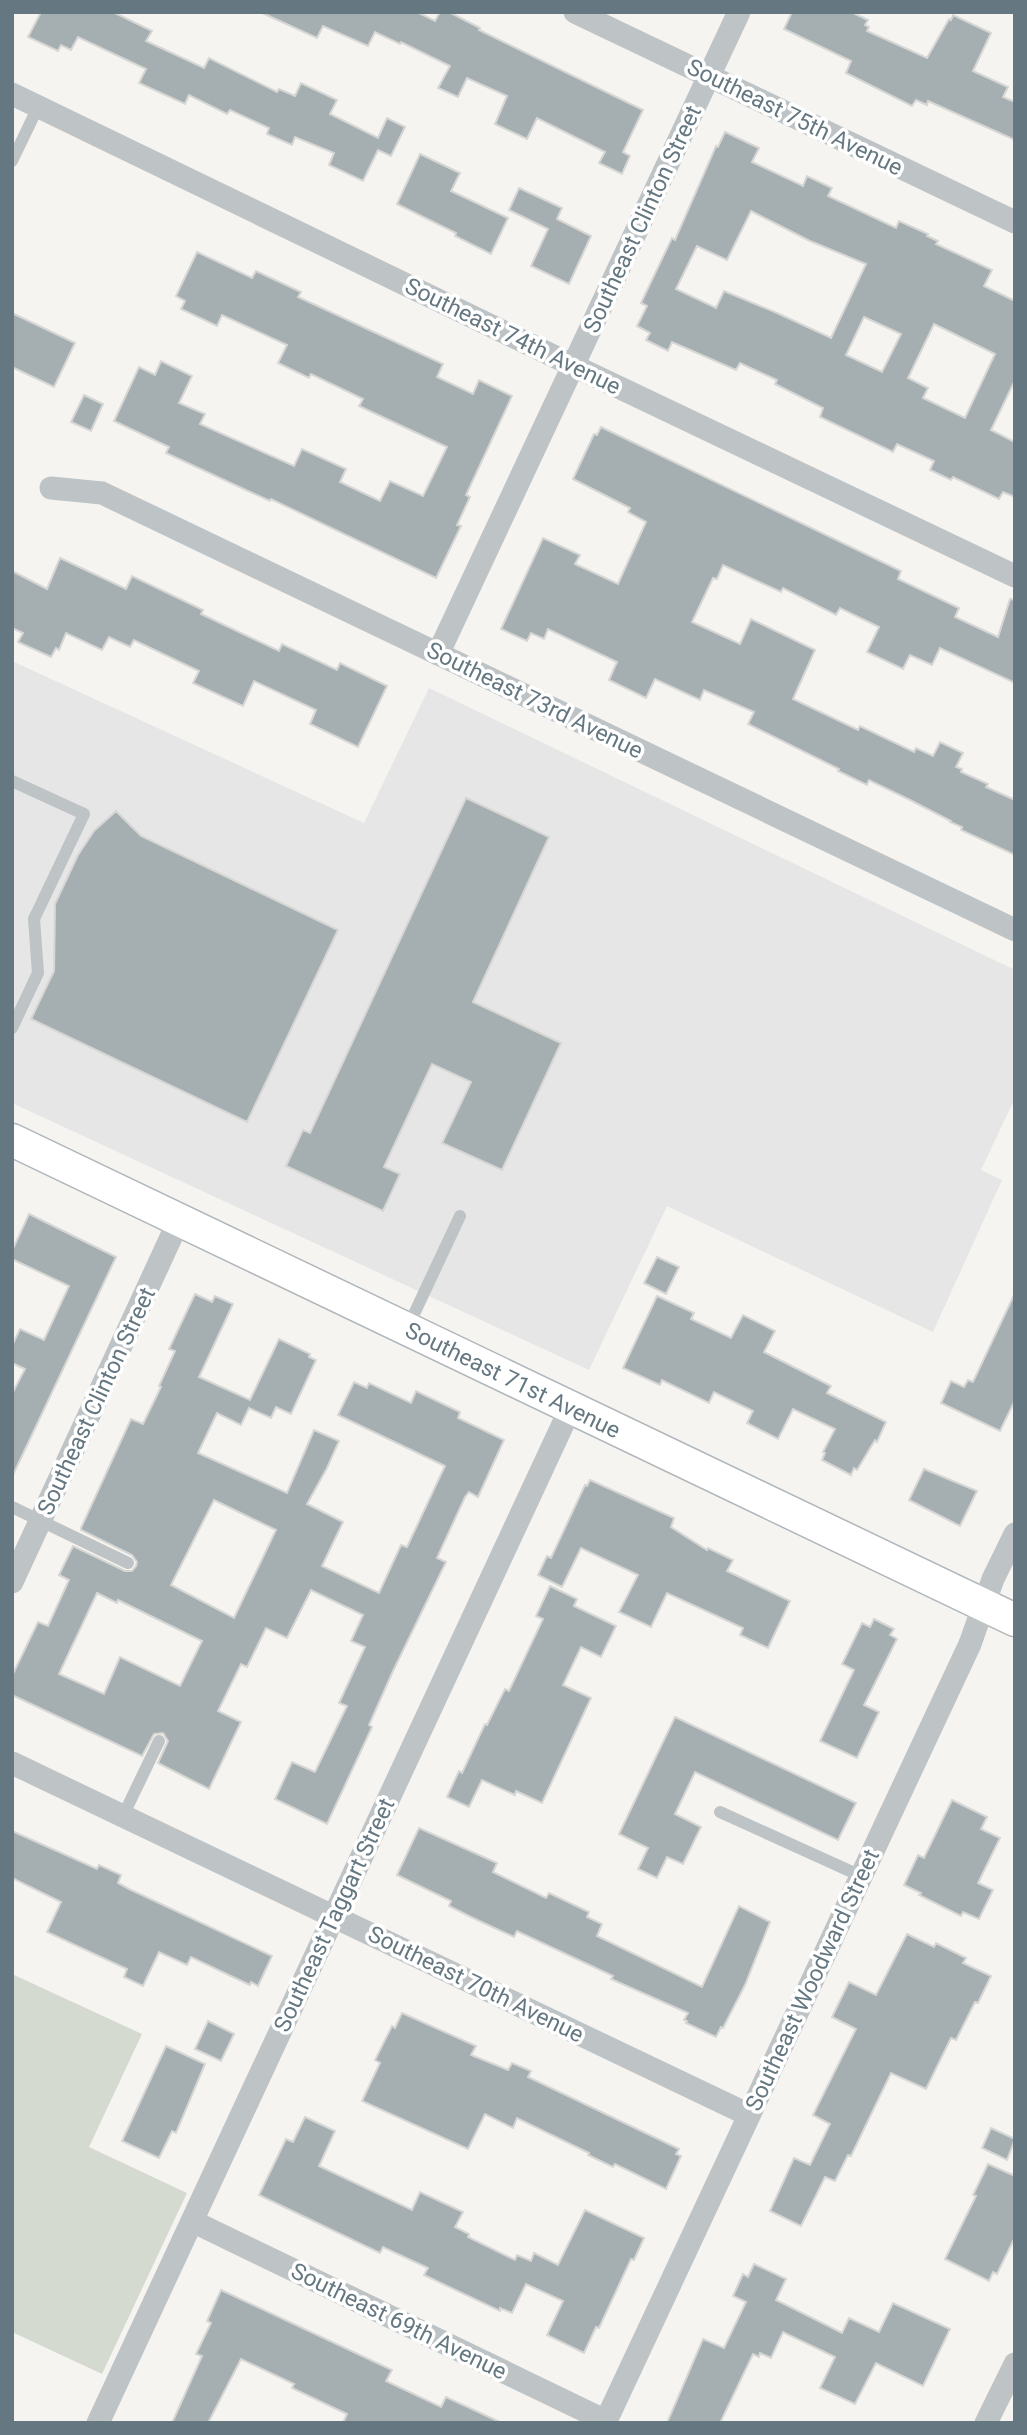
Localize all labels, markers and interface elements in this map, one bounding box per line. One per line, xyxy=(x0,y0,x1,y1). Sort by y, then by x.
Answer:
street label: Southeast 75th Avenue xyxy=(683,53,907,181)
street label: Southeast Clinton Street xyxy=(578,101,707,337)
street label: Southeast 74th Avenue xyxy=(401,272,625,400)
street label: Southeast 73rd Avenue xyxy=(422,636,647,764)
street label: Southeast Clinton Street xyxy=(32,1283,161,1519)
street label: Southeast 71st Avenue xyxy=(401,1317,625,1444)
street label: Southeast Taggart Street xyxy=(268,1794,400,2036)
street label: Southeast Woodward Street xyxy=(740,1845,885,2115)
street label: Southeast 70th Avenue xyxy=(364,1920,588,2048)
street label: Southeast 69th Avenue xyxy=(287,2257,511,2385)

